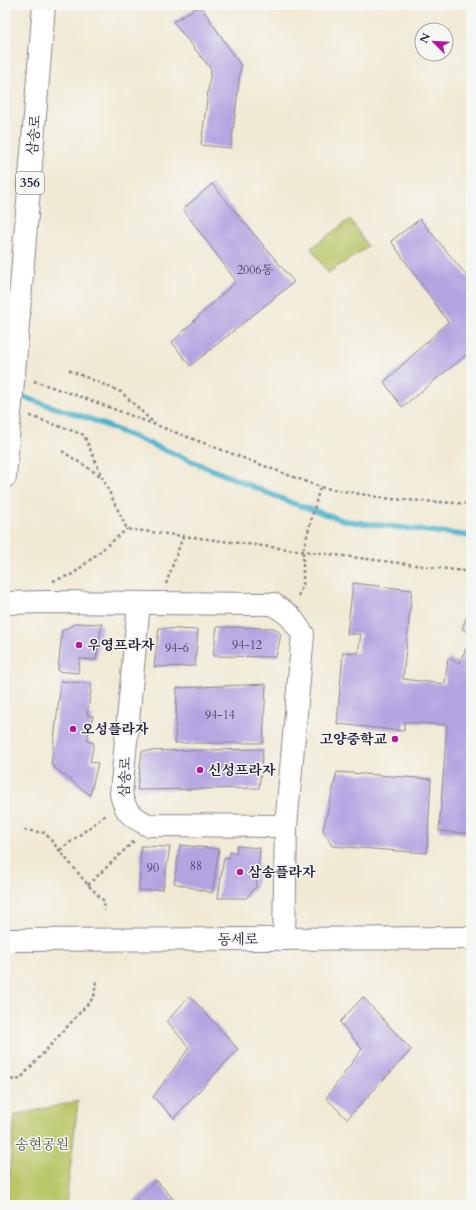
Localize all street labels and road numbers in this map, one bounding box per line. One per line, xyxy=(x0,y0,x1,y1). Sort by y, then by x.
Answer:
street label: 삼송로 xyxy=(23,113,45,156)
road number: 356 xyxy=(16,172,44,194)
street label: 삼송로 xyxy=(115,756,135,798)
street label: 동세로 xyxy=(218,930,259,949)

